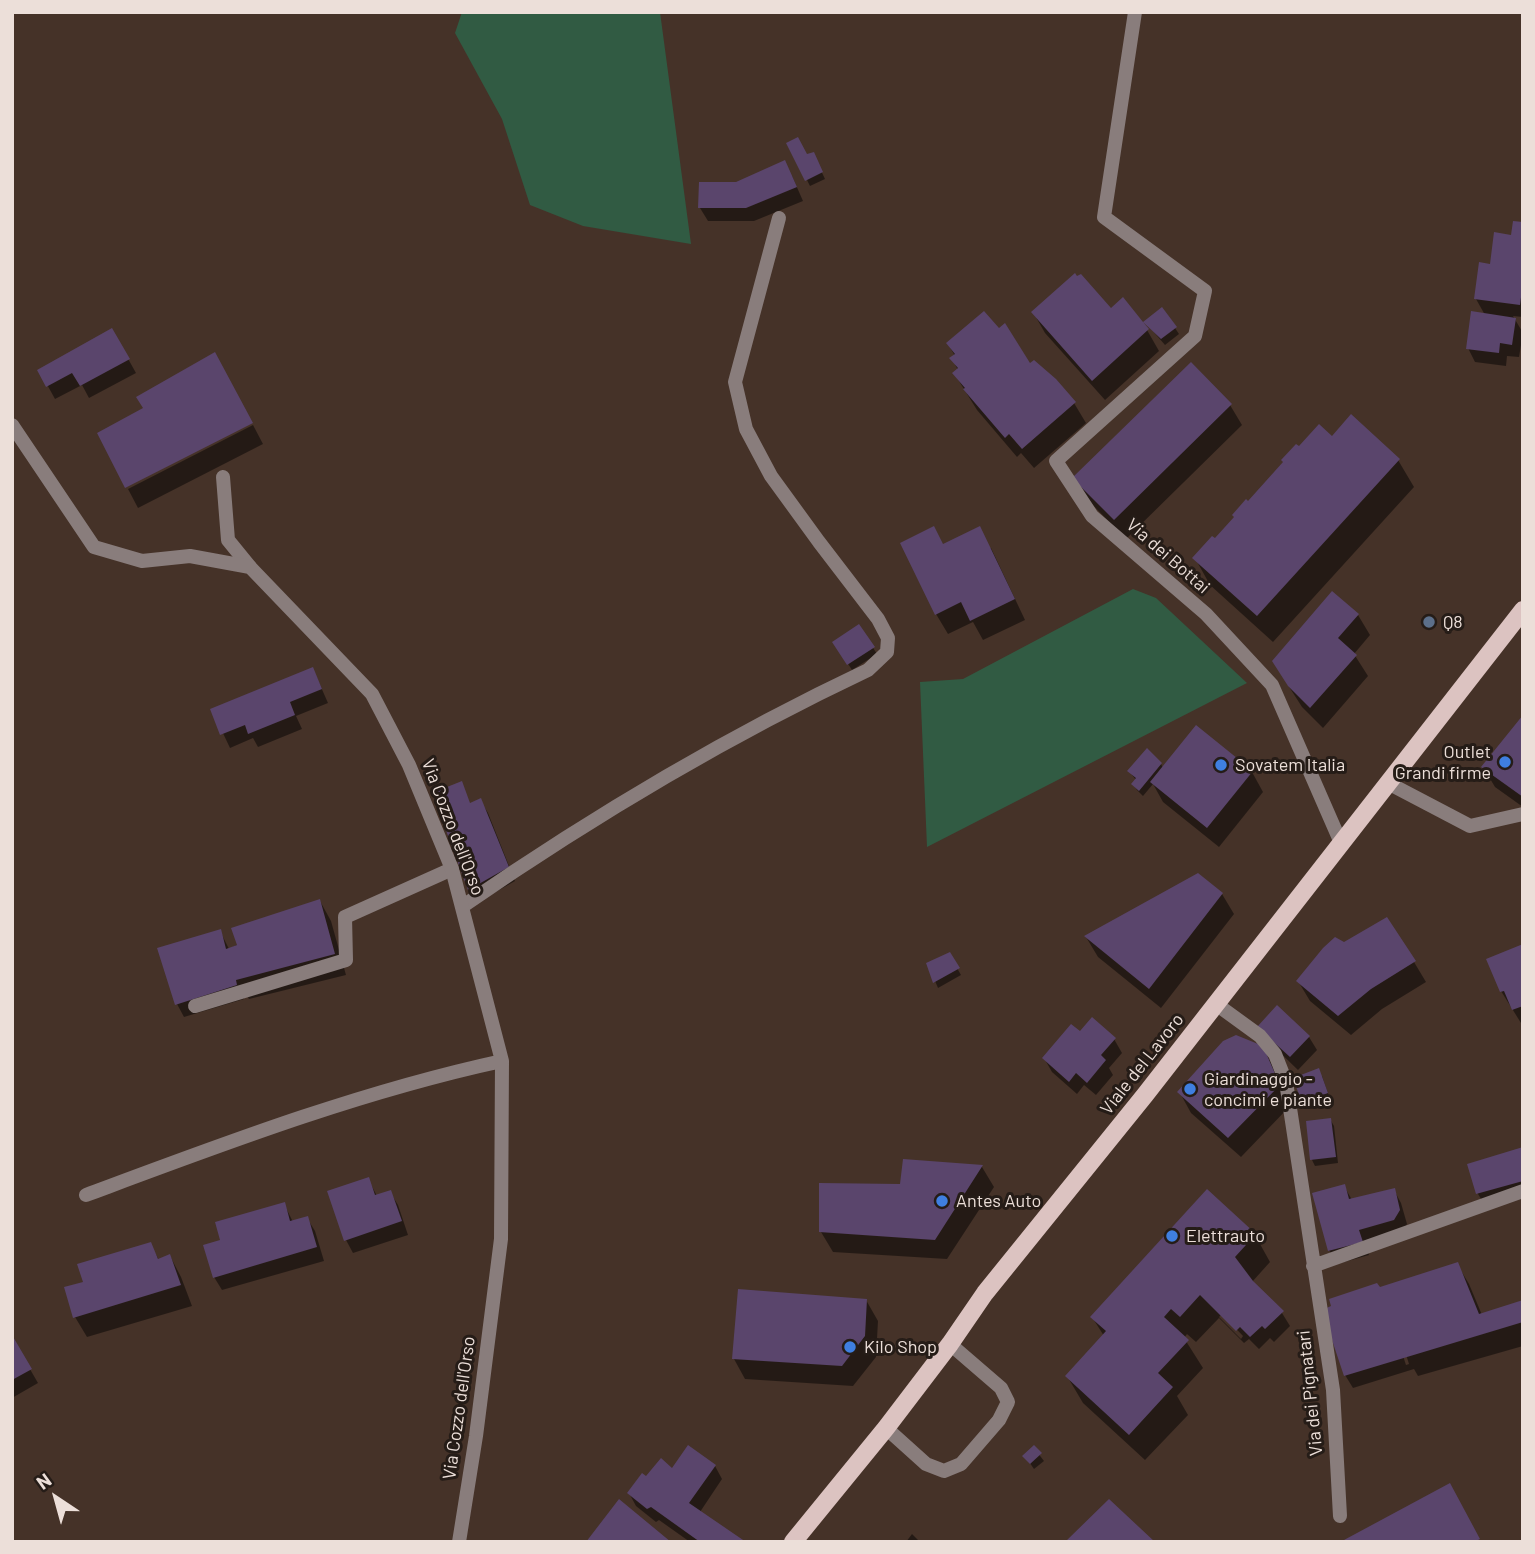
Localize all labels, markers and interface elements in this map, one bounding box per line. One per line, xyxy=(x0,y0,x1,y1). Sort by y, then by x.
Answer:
street label: Via dei Bottai xyxy=(1122,514,1214,598)
place label: Q8 xyxy=(1443,611,1463,633)
marker: Q8 xyxy=(1421,614,1437,630)
place label: Outlet Grandi firme xyxy=(1395,741,1491,784)
place label: Sovatem Italia xyxy=(1235,754,1345,776)
marker: Outlet Grandi firme xyxy=(1497,754,1513,770)
street label: Via Cozzo dell'Orso xyxy=(417,756,489,898)
marker: Sovatem Italia xyxy=(1213,757,1229,773)
street label: Viale del Lavoro xyxy=(1096,1009,1188,1119)
place label: Giardinaggio - concimi e piante xyxy=(1204,1068,1332,1110)
marker: Giardinaggio - concimi e piante xyxy=(1182,1081,1198,1097)
place label: Antes Auto xyxy=(956,1190,1041,1212)
marker: Antes Auto xyxy=(934,1193,950,1209)
place label: Elettrauto xyxy=(1186,1225,1265,1247)
marker: Elettrauto xyxy=(1164,1228,1180,1244)
street label: Via dei Pignatari xyxy=(1293,1329,1327,1457)
street label: Via Cozzo dell'Orso xyxy=(438,1335,480,1481)
place label: Kilo Shop xyxy=(864,1336,937,1358)
marker: Kilo Shop xyxy=(842,1339,858,1355)
north arrow xyxy=(21,1463,91,1533)
text: N xyxy=(31,1468,55,1494)

